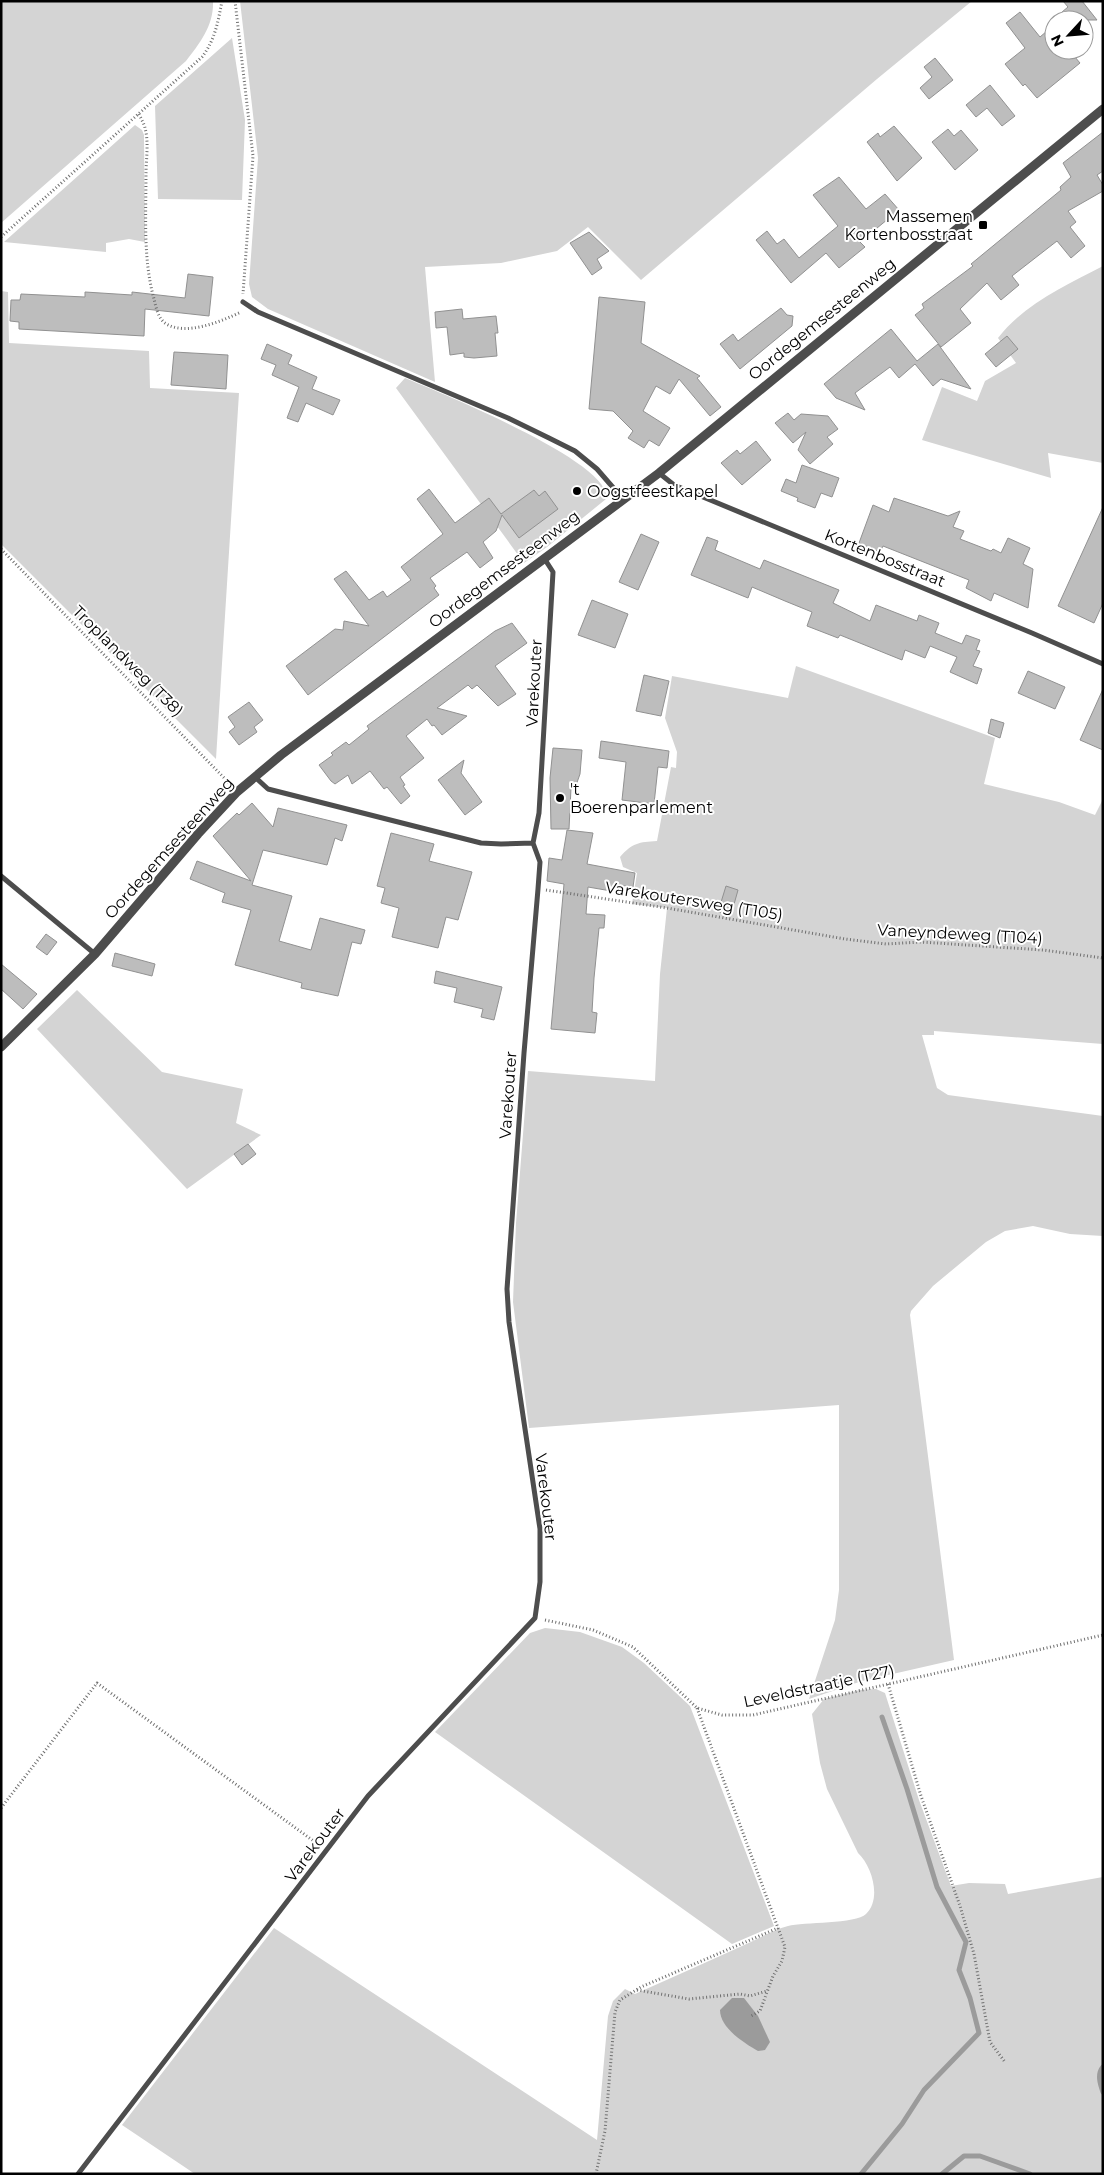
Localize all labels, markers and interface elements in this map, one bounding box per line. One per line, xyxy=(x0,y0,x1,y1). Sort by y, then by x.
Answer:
north arrow xyxy=(1044,10,1094,60)
text: N xyxy=(1047,32,1068,50)
place label: Massemen Kortenbosstraat xyxy=(845,207,973,244)
marker: Massemen Kortenbosstraat xyxy=(977,219,989,231)
street label: Oordegemsesteenweg xyxy=(745,254,899,384)
place label: Oogstfeestkapel xyxy=(587,482,718,501)
marker: Oogstfeestkapel xyxy=(571,485,583,497)
street label: Oordegemsesteenweg xyxy=(425,506,583,632)
street label: Kortenbosstraat xyxy=(822,525,949,591)
street label: Troplandweg (T38) xyxy=(69,602,187,720)
street label: Varekouter xyxy=(522,639,546,727)
street label: Oordegemsesteenweg xyxy=(100,773,238,923)
place label: 't Boerenparlement xyxy=(570,780,713,817)
marker: 't Boerenparlement xyxy=(554,792,566,804)
street label: Varekoutersweg (T105) xyxy=(604,878,784,924)
street label: Vaneyndeweg (T104) xyxy=(877,920,1043,948)
street label: Varekouter xyxy=(495,1050,521,1140)
street label: Varekouter xyxy=(531,1452,561,1542)
street label: Leveldstraatje (T27) xyxy=(742,1661,896,1711)
street label: Varekouter xyxy=(281,1804,349,1886)

